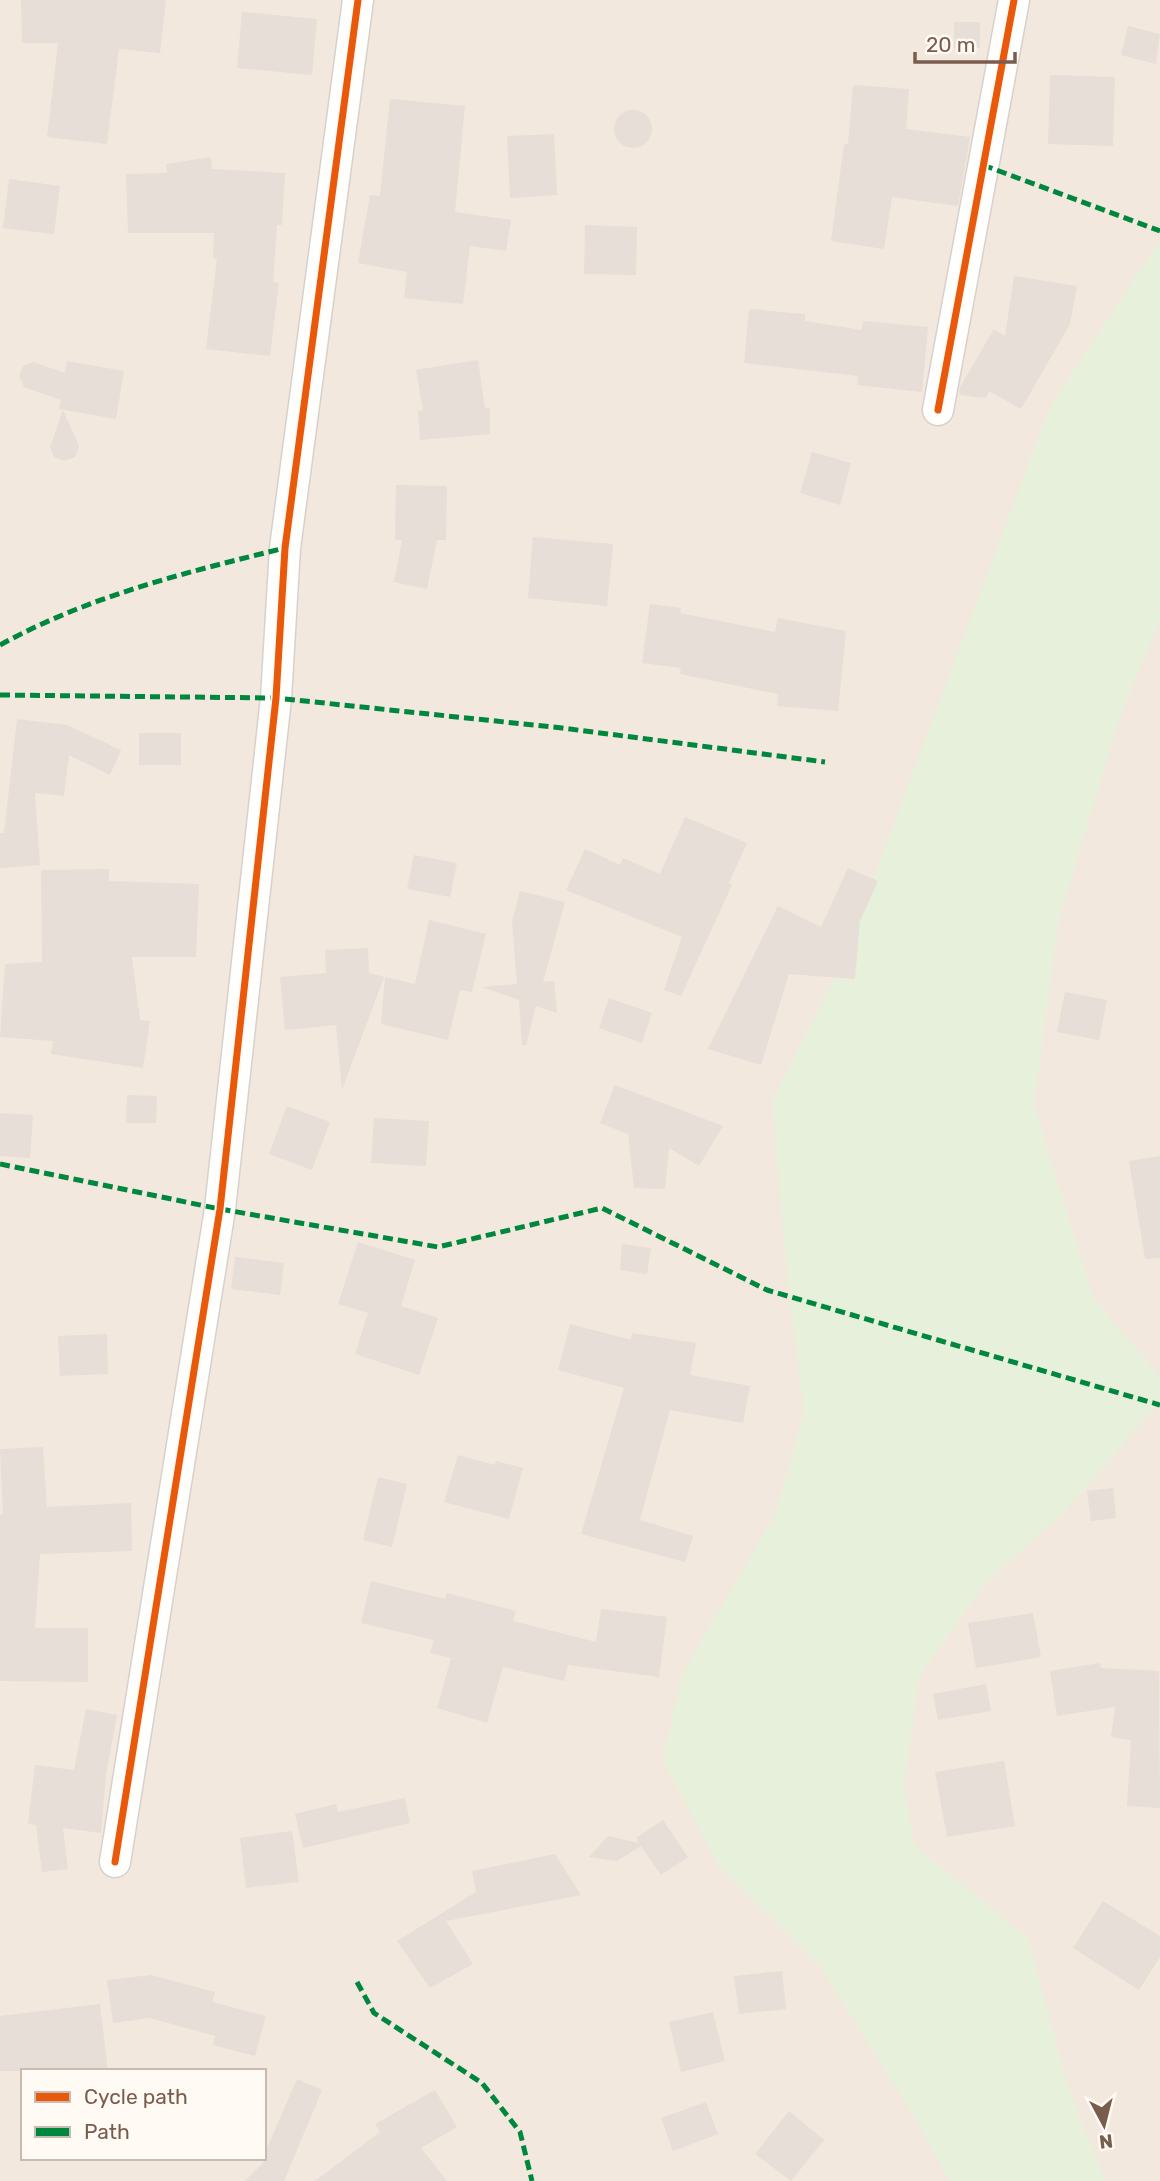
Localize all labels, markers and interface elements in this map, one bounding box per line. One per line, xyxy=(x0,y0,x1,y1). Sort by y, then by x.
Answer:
scale bar xyxy=(915,21,1015,65)
text: 20 m xyxy=(926,32,975,57)
legend xyxy=(21,2069,266,2160)
text: Cycle path xyxy=(84,2084,188,2109)
north arrow xyxy=(1069,2090,1139,2160)
text: Path xyxy=(84,2119,130,2144)
text: N xyxy=(1098,2129,1114,2154)

